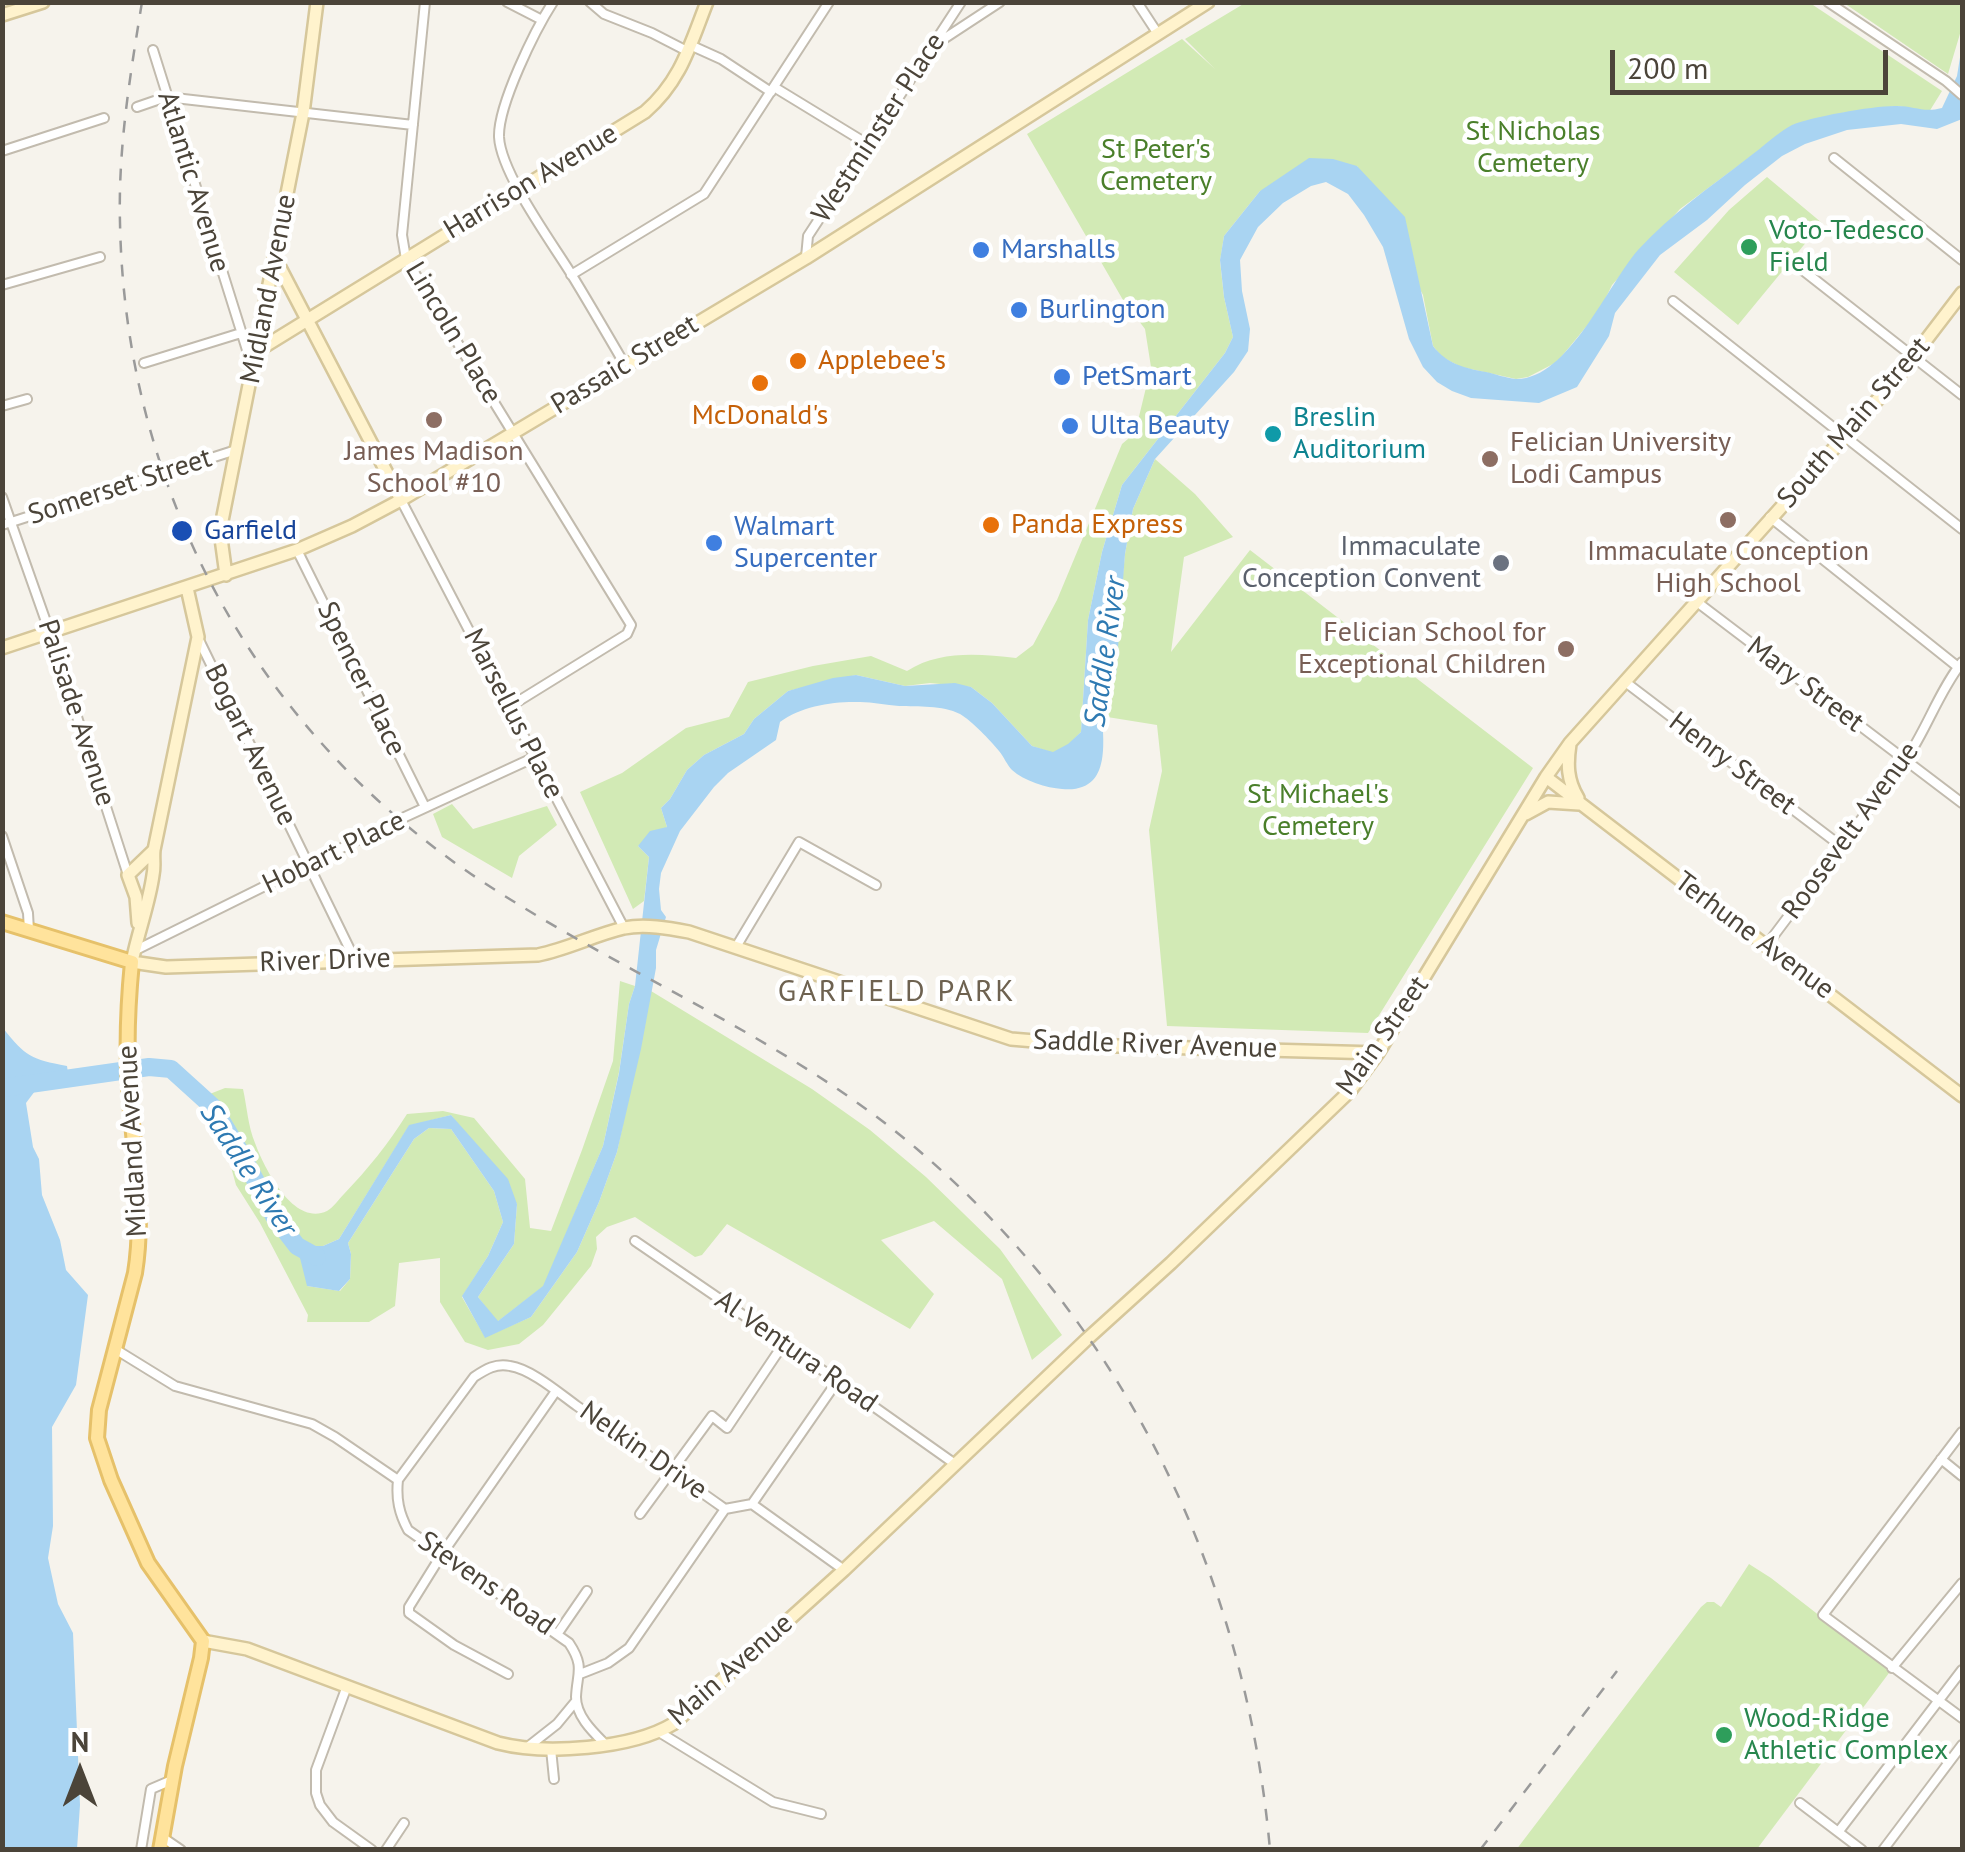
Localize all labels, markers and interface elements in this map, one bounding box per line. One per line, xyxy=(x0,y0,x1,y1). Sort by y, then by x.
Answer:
street label: Westminster Place xyxy=(805,27,953,229)
scale bar xyxy=(1615,30,1892,92)
text: 200 m xyxy=(1627,48,1708,87)
street label: Atlantic Avenue xyxy=(150,87,236,277)
park label: St Nicholas Cemetery xyxy=(1466,115,1600,181)
street label: Harrison Avenue xyxy=(438,117,624,247)
park label: St Peter's Cemetery xyxy=(1100,133,1212,199)
street label: Midland Avenue xyxy=(234,192,304,386)
place label: Voto-Tedesco Field xyxy=(1769,214,1924,280)
place label: Marshalls xyxy=(1001,233,1116,267)
marker: Voto-Tedesco Field xyxy=(1738,236,1760,258)
marker: Marshalls xyxy=(970,239,992,261)
street label: Lincoln Place xyxy=(398,256,508,410)
place label: Burlington xyxy=(1039,293,1166,327)
marker: Burlington xyxy=(1008,299,1030,321)
street label: Passaic Street xyxy=(546,308,704,422)
street label: South Main Street xyxy=(1771,331,1937,515)
place label: Applebee's xyxy=(818,344,946,378)
marker: Applebee's xyxy=(787,350,809,372)
place label: PetSmart xyxy=(1082,360,1192,394)
marker: PetSmart xyxy=(1051,366,1073,388)
marker: McDonald's xyxy=(749,372,771,394)
place label: McDonald's xyxy=(692,399,828,433)
place label: Breslin Auditorium xyxy=(1293,401,1426,467)
marker: James Madison School #10 xyxy=(423,409,445,431)
place label: Ulta Beauty xyxy=(1090,409,1229,443)
marker: Ulta Beauty xyxy=(1059,415,1081,437)
marker: Breslin Auditorium xyxy=(1262,423,1284,445)
place label: Felician University Lodi Campus xyxy=(1510,426,1731,492)
place label: James Madison School #10 xyxy=(345,435,523,501)
street label: Somerset Street xyxy=(24,442,216,532)
marker: Felician University Lodi Campus xyxy=(1479,448,1501,470)
place label: Panda Express xyxy=(1011,508,1183,542)
marker: Immaculate Conception High School xyxy=(1717,509,1739,531)
place label: Walmart Supercenter xyxy=(734,510,877,576)
place label: Garfield xyxy=(204,514,297,548)
marker: Panda Express xyxy=(980,514,1002,536)
marker: Garfield xyxy=(169,518,195,544)
place label: Immaculate Conception Convent xyxy=(1242,530,1481,596)
marker: Walmart Supercenter xyxy=(703,532,725,554)
place label: Immaculate Conception High School xyxy=(1587,535,1869,601)
marker: Immaculate Conception Convent xyxy=(1490,552,1512,574)
water label: Saddle River xyxy=(1078,575,1134,729)
street label: Spencer Place xyxy=(309,597,413,761)
street label: Palisade Avenue xyxy=(30,615,122,811)
place label: Felician School for Exceptional Children xyxy=(1298,616,1546,682)
street label: Marsellus Place xyxy=(456,623,570,805)
street label: Mary Street xyxy=(1740,630,1870,740)
marker: Felician School for Exceptional Children xyxy=(1555,638,1577,660)
street label: Bogart Avenue xyxy=(197,659,303,831)
street label: Henry Street xyxy=(1662,705,1802,823)
street label: Roosevelt Avenue xyxy=(1775,736,1927,926)
park label: St Michael's Cemetery xyxy=(1247,778,1389,844)
street label: Hobart Place xyxy=(257,804,411,902)
street label: Terhune Avenue xyxy=(1668,865,1840,1007)
street label: River Drive xyxy=(259,942,391,980)
street label: Main Street xyxy=(1330,970,1436,1102)
district label: GARFIELD PARK xyxy=(778,974,1016,1010)
street label: Saddle River Avenue xyxy=(1032,1024,1278,1066)
street label: Midland Avenue xyxy=(111,1044,155,1238)
water label: Saddle River xyxy=(192,1097,304,1243)
street label: Al Ventura Road xyxy=(708,1284,884,1420)
street label: Nelkin Drive xyxy=(573,1395,713,1507)
street label: Stevens Road xyxy=(411,1525,561,1643)
street label: Main Avenue xyxy=(662,1607,800,1733)
place label: Wood-Ridge Athletic Complex xyxy=(1744,1702,1948,1768)
north arrow xyxy=(30,1722,130,1822)
text: N xyxy=(71,1723,89,1760)
marker: Wood-Ridge Athletic Complex xyxy=(1713,1724,1735,1746)

